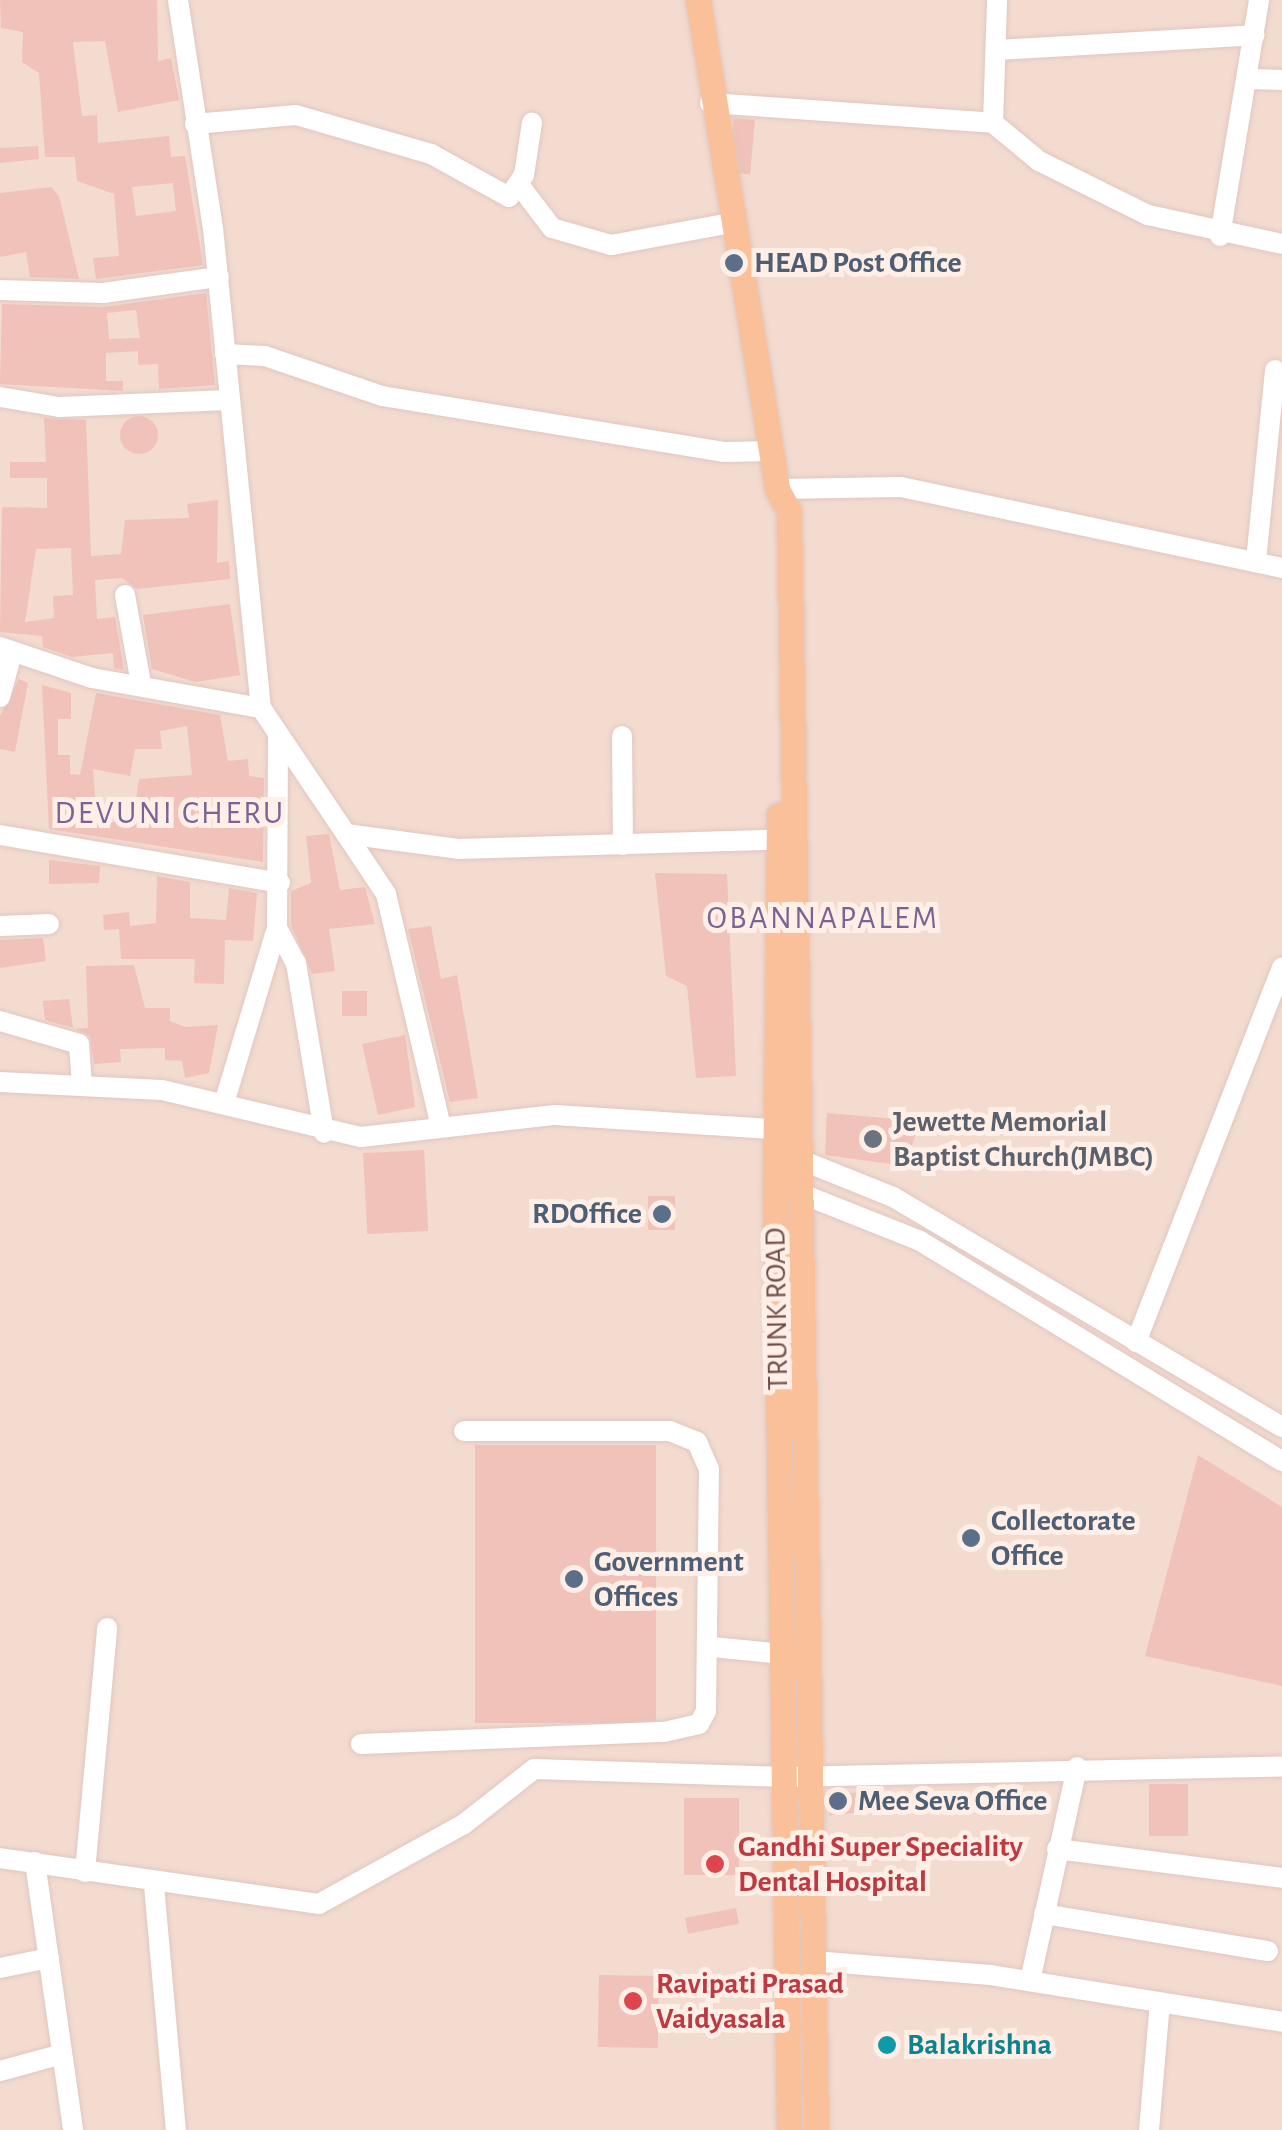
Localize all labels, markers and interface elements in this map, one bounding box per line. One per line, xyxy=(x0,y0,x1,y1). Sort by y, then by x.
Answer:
place label: HEAD Post Office xyxy=(754,245,962,281)
marker: HEAD Post Office xyxy=(723,252,745,274)
district label: DEVUNI CHERU xyxy=(55,794,285,832)
district label: OBANNAPALEM xyxy=(706,899,940,937)
place label: Jewette Memorial Baptist Church(JMBC) xyxy=(893,1104,1154,1174)
marker: Jewette Memorial Baptist Church(JMBC) xyxy=(862,1128,884,1150)
place label: RDOffice xyxy=(532,1196,642,1232)
marker: RDOffice xyxy=(651,1203,673,1225)
street label: TRUNK ROAD xyxy=(758,1227,796,1391)
place label: Collectorate Office xyxy=(991,1503,1136,1574)
marker: Collectorate Office xyxy=(960,1527,982,1549)
place label: Government Offices xyxy=(594,1544,744,1614)
marker: Government Offices xyxy=(563,1568,585,1590)
place label: Mee Seva Office xyxy=(858,1783,1048,1819)
marker: Mee Seva Office xyxy=(827,1790,849,1812)
place label: Gandhi Super Speciality Dental Hospital xyxy=(738,1829,1023,1900)
marker: Gandhi Super Speciality Dental Hospital xyxy=(702,1851,728,1877)
place label: Ravipati Prasad Vaidyasala xyxy=(656,1966,844,2036)
marker: Ravipati Prasad Vaidyasala xyxy=(620,1988,646,2014)
place label: Balakrishna xyxy=(907,2027,1052,2063)
marker: Balakrishna xyxy=(876,2034,898,2056)

